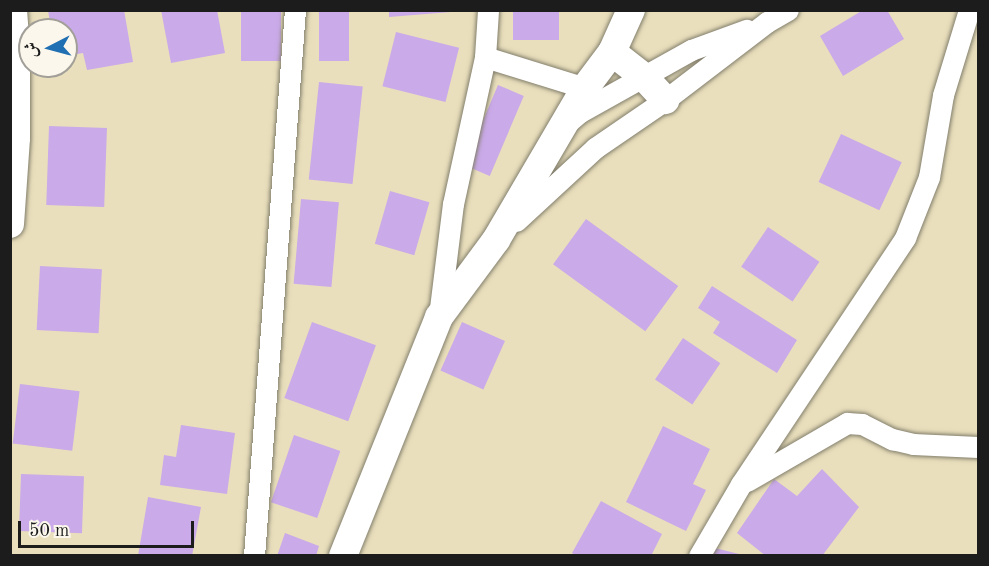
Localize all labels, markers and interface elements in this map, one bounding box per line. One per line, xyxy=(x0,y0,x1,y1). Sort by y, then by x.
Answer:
north arrow xyxy=(18,18,78,78)
text: ش xyxy=(23,41,41,58)
scale bar xyxy=(21,509,196,547)
text: 50 m xyxy=(29,522,69,540)

